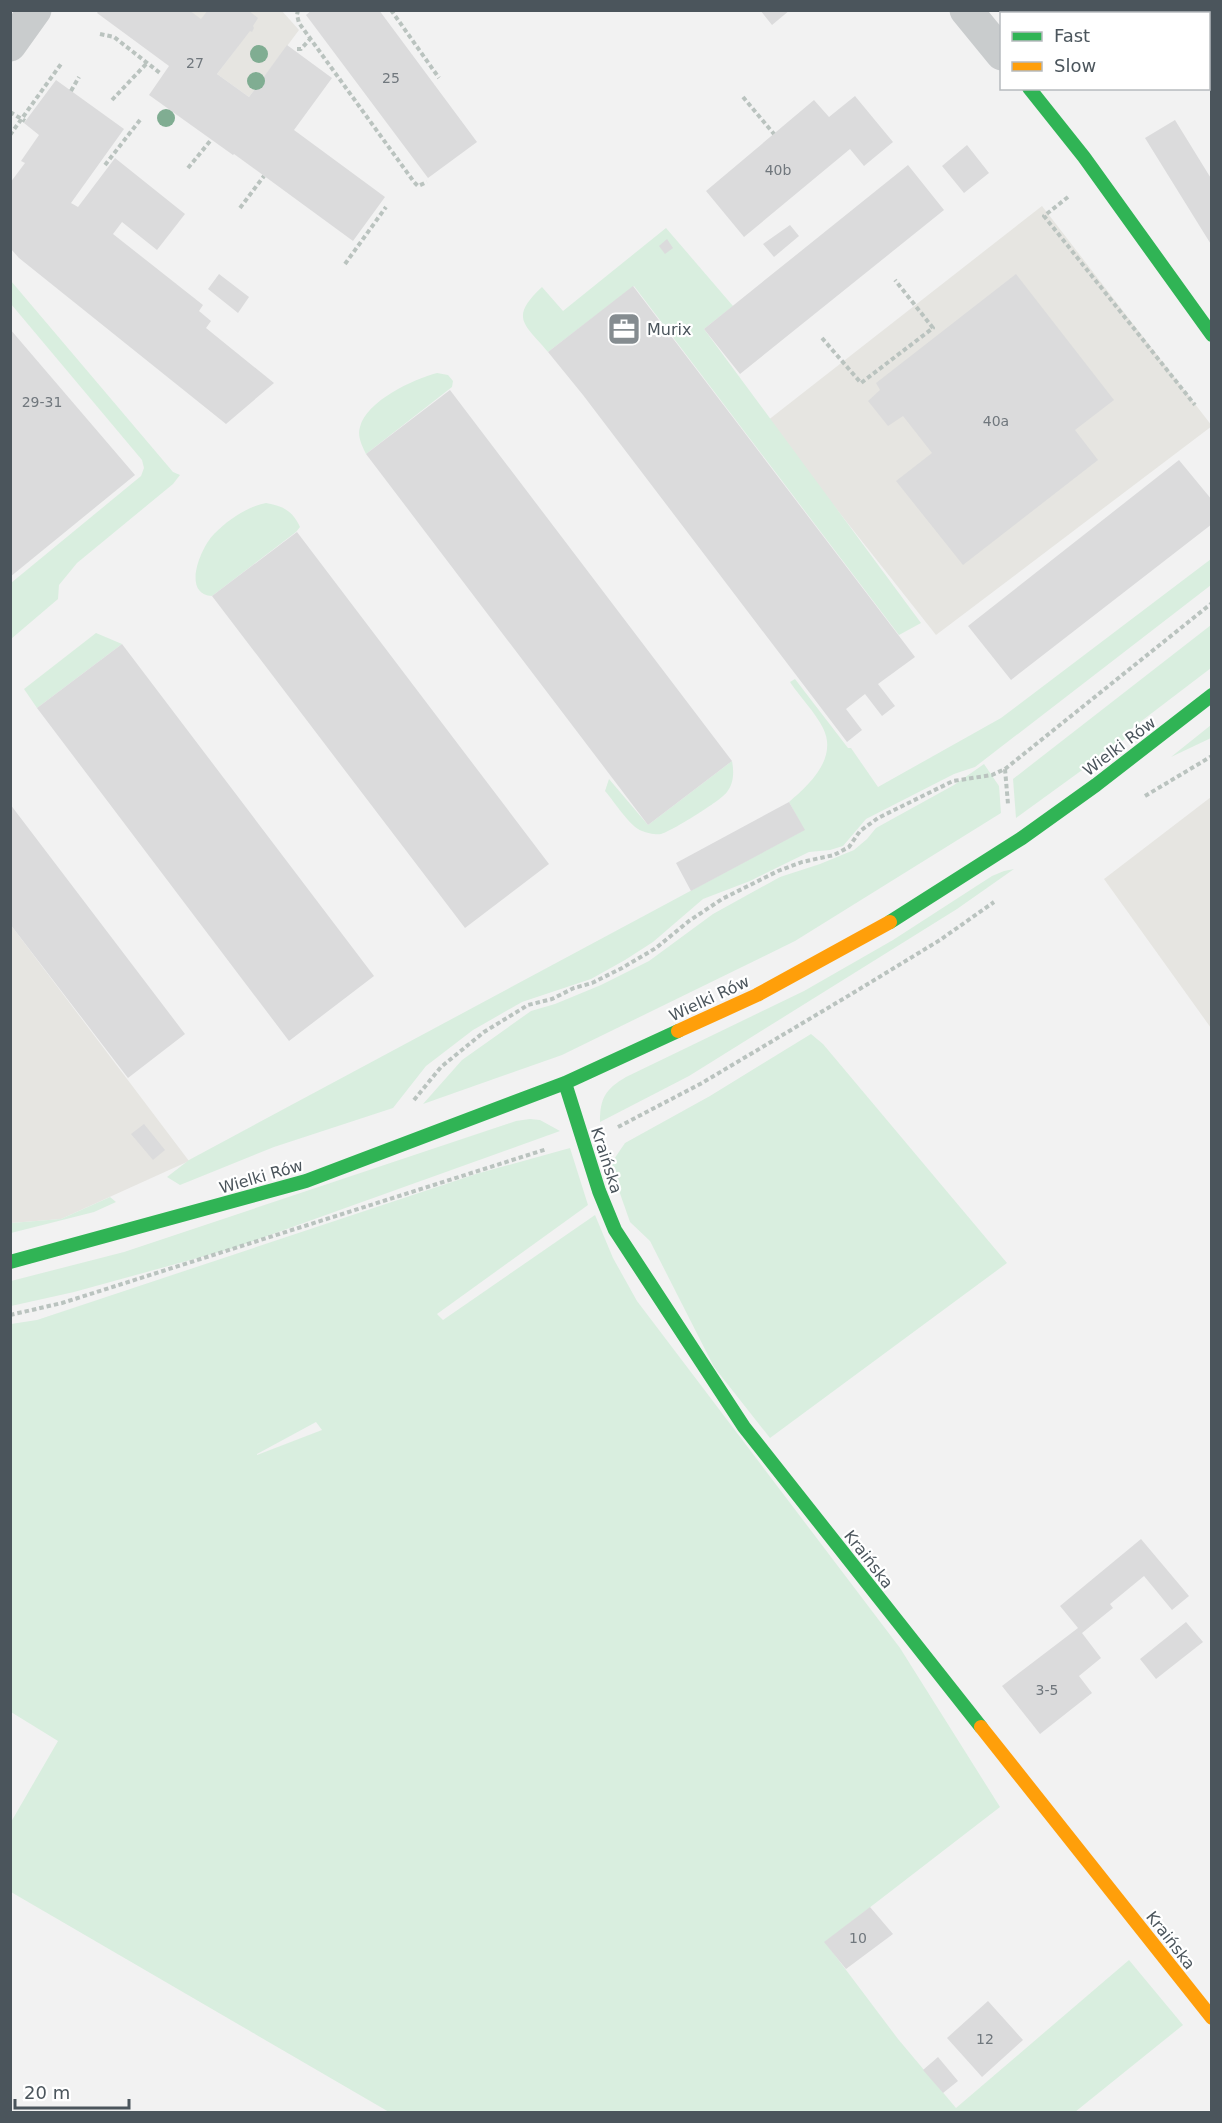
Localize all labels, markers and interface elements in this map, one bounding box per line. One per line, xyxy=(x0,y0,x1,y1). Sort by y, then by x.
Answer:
legend xyxy=(1000,12,1210,90)
text: Fast xyxy=(1054,25,1090,46)
house number: 27 xyxy=(186,55,204,71)
text: Slow xyxy=(1054,55,1096,76)
house number: 25 xyxy=(382,70,400,86)
house number: 40b xyxy=(765,162,791,178)
office icon: Murix xyxy=(606,311,642,347)
place label: Murix xyxy=(647,320,691,339)
house number: 29-31 xyxy=(22,394,62,410)
house number: 40a xyxy=(983,413,1009,429)
street label: Wielki Rów xyxy=(1079,713,1159,780)
street label: Wielki Rów xyxy=(666,972,752,1025)
street label: Kraińska xyxy=(587,1125,626,1196)
street label: Wielki Rów xyxy=(217,1155,305,1198)
street label: Kraińska xyxy=(840,1526,897,1592)
house number: 3-5 xyxy=(1036,1682,1058,1698)
street label: Kraińska xyxy=(1142,1907,1199,1973)
house number: 10 xyxy=(849,1930,867,1946)
house number: 12 xyxy=(976,2031,994,2047)
scale bar xyxy=(15,2072,129,2110)
text: 20 m xyxy=(24,2082,70,2103)

